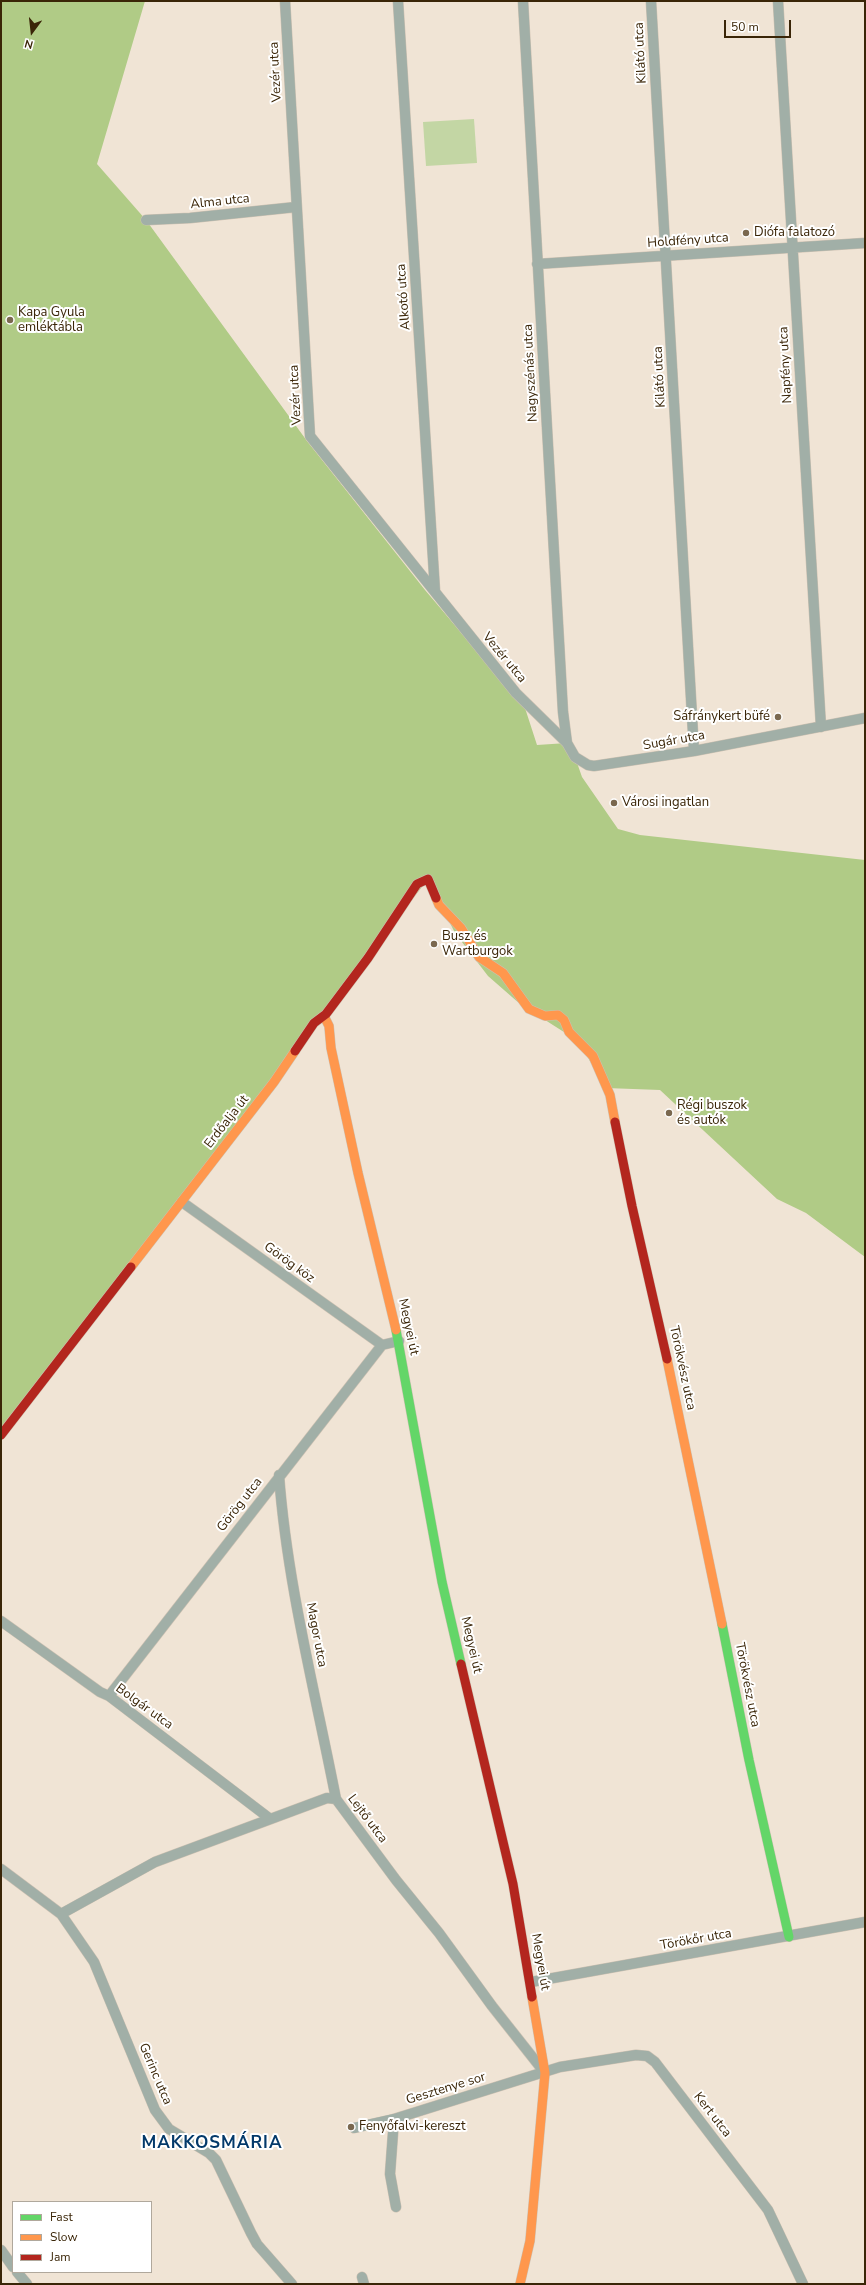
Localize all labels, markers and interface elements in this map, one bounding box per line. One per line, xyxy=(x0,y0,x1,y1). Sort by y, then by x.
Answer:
north arrow xyxy=(12,12,52,52)
scale bar xyxy=(726,12,793,38)
text: 50 m xyxy=(731,19,759,35)
street label: Kilátó utca xyxy=(632,22,650,84)
text: N xyxy=(23,36,35,52)
street label: Vezér utca xyxy=(267,41,285,103)
street label: Alma utca xyxy=(190,191,250,213)
place label: Diófa falatozó xyxy=(754,225,835,241)
marker: Diófa falatozó xyxy=(741,228,751,238)
street label: Holdfény utca xyxy=(647,230,729,252)
street label: Alkotó utca xyxy=(394,263,414,331)
place label: Kapa Gyula emléktábla xyxy=(18,305,85,336)
marker: Kapa Gyula emléktábla xyxy=(5,315,15,325)
street label: Nagyszénás utca xyxy=(521,324,541,422)
street label: Napfény utca xyxy=(776,326,796,404)
street label: Kilátó utca xyxy=(651,346,669,408)
street label: Vezér utca xyxy=(287,364,305,426)
street label: Vezér utca xyxy=(479,630,529,686)
place label: Sáfránykert büfé xyxy=(673,709,770,725)
marker: Sáfránykert büfé xyxy=(773,712,783,722)
street label: Sugár utca xyxy=(642,728,706,754)
place label: Városi ingatlan xyxy=(622,795,709,811)
marker: Városi ingatlan xyxy=(609,798,619,808)
place label: Busz és Wartburgok xyxy=(442,929,513,960)
marker: Busz és Wartburgok xyxy=(429,939,439,949)
street label: Erdőalja út xyxy=(202,1092,252,1152)
place label: Régi buszok és autók xyxy=(677,1098,747,1129)
marker: Régi buszok és autók xyxy=(664,1108,674,1118)
street label: Görög köz xyxy=(261,1239,317,1287)
street label: Megyei út xyxy=(394,1297,422,1357)
street label: Törökvész utca xyxy=(665,1324,699,1412)
street label: Görög utca xyxy=(214,1475,266,1535)
street label: Magor utca xyxy=(302,1601,330,1669)
street label: Megyei út xyxy=(457,1615,485,1675)
street label: Törökvész utca xyxy=(731,1641,763,1729)
street label: Bolgár utca xyxy=(112,1681,176,1733)
street label: Lejtő utca xyxy=(344,1792,390,1846)
street label: Törökőr utca xyxy=(659,1926,733,1954)
street label: Megyei út xyxy=(527,1932,553,1992)
street label: Gerinc utca xyxy=(135,2041,175,2107)
street label: Gesztenye sor xyxy=(404,2070,488,2108)
street label: Kert utca xyxy=(690,2090,734,2140)
place label: Fenyőfalvi-kereszt xyxy=(359,2119,465,2135)
marker: Fenyőfalvi-kereszt xyxy=(346,2122,356,2132)
district label: MAKKOSMÁRIA xyxy=(141,2134,283,2154)
legend xyxy=(12,2201,152,2273)
text: Fast xyxy=(50,2209,73,2225)
text: Slow xyxy=(50,2229,78,2245)
text: Jam xyxy=(50,2249,71,2265)

